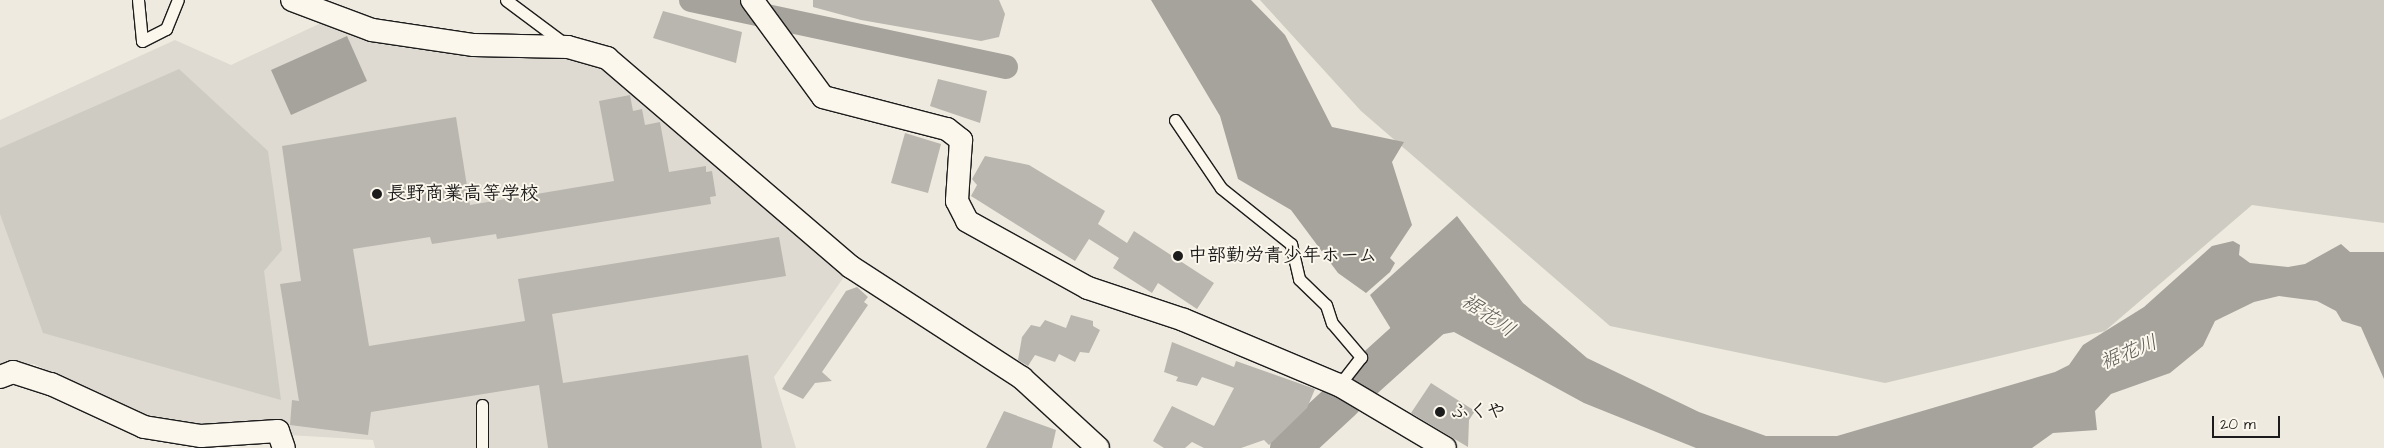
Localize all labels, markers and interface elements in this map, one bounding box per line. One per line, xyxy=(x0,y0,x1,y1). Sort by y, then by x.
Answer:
place label: 長野商業高等学校 xyxy=(387,183,539,205)
marker: 長野商業高等学校 xyxy=(371,188,383,200)
place label: 中部勤労青少年ホーム xyxy=(1188,245,1378,267)
marker: 中部勤労青少年ホーム xyxy=(1172,250,1184,262)
water label: 裾花川 xyxy=(1456,289,1520,343)
water label: 裾花川 xyxy=(2097,331,2161,375)
place label: ふくや xyxy=(1450,401,1507,423)
marker: ふくや xyxy=(1434,406,1446,418)
scale bar xyxy=(2214,406,2282,438)
text: 20 m xyxy=(2220,414,2256,435)

